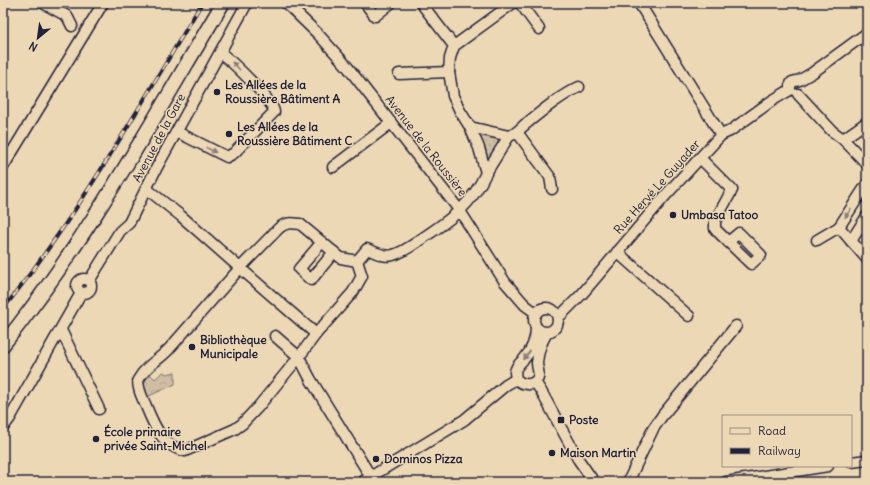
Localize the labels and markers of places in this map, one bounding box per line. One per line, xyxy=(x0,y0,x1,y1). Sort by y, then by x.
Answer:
place label: Les Allées de la Roussière Bâtiment A xyxy=(225,77,340,106)
marker: Les Allées de la Roussière Bâtiment A xyxy=(212,87,222,97)
place label: Les Allées de la Roussière Bâtiment C xyxy=(237,119,352,148)
marker: Les Allées de la Roussière Bâtiment C xyxy=(224,129,234,139)
place label: Umbasa Tatoo xyxy=(681,207,758,222)
marker: Umbasa Tatoo xyxy=(668,210,678,220)
place label: Bibliothèque Municipale xyxy=(200,332,267,362)
marker: Bibliothèque Municipale xyxy=(187,342,197,352)
place label: Poste xyxy=(569,412,599,427)
marker: Poste xyxy=(556,415,566,425)
place label: École primaire privée Saint-Michel xyxy=(104,424,207,454)
marker: École primaire privée Saint-Michel xyxy=(91,434,101,444)
place label: Maison Martin xyxy=(560,445,636,460)
marker: Maison Martin xyxy=(547,448,557,458)
place label: Dominos Pizza xyxy=(384,451,463,466)
marker: Dominos Pizza xyxy=(371,454,381,464)

